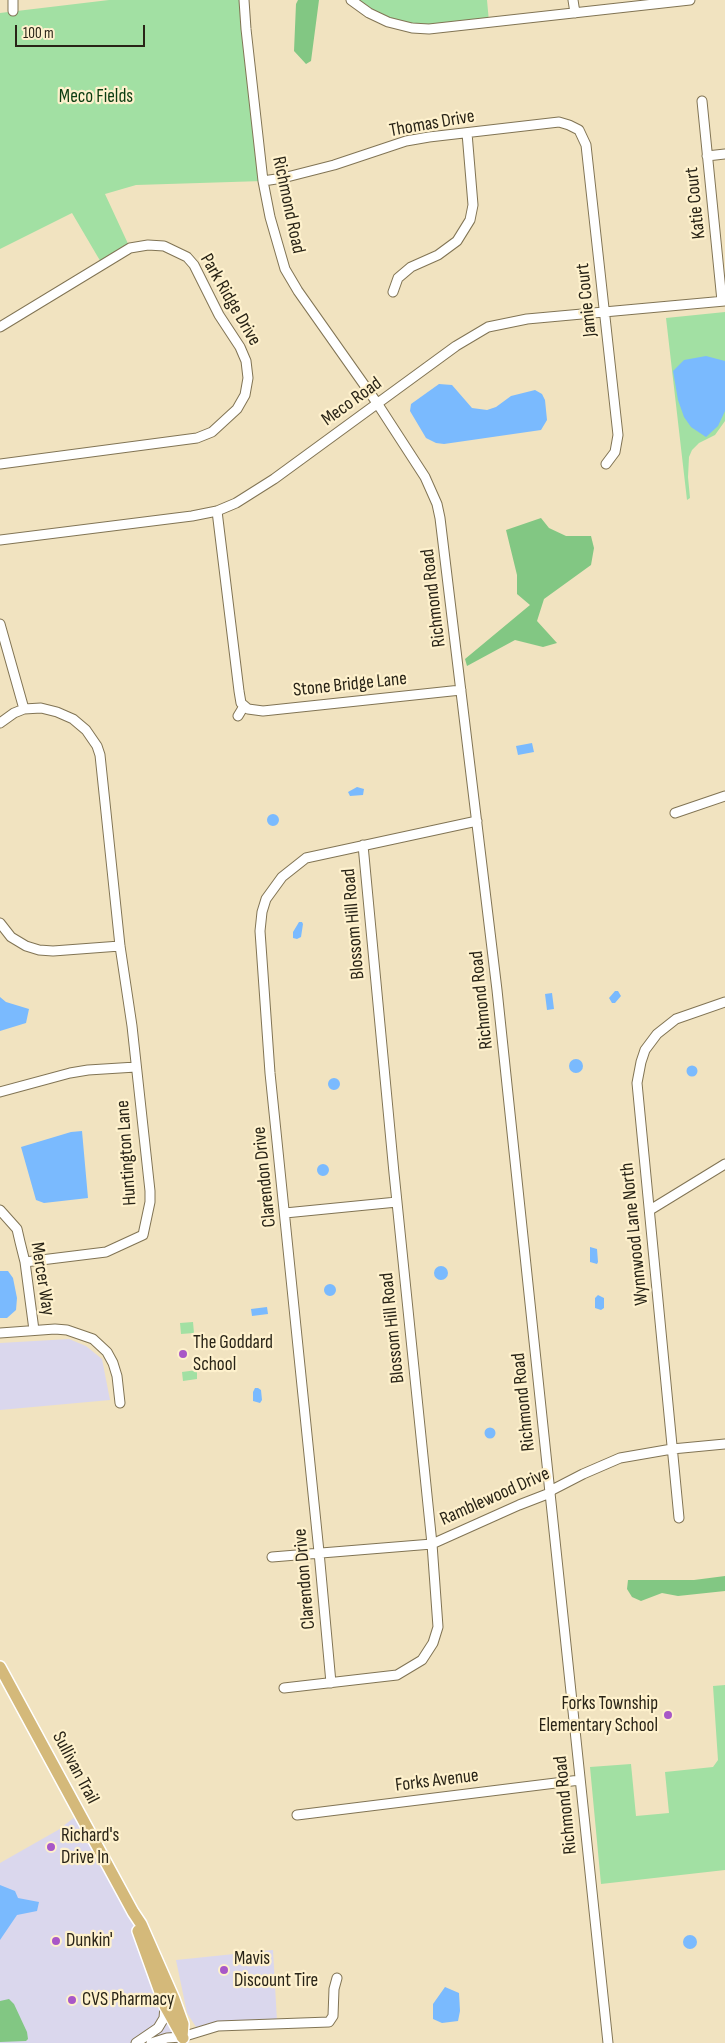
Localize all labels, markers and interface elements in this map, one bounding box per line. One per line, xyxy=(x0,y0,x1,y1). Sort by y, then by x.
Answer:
scale bar xyxy=(18,15,148,47)
text: 100 m xyxy=(23,24,54,43)
park label: Meco Fields xyxy=(59,86,133,108)
street label: Thomas Drive xyxy=(388,105,476,143)
street label: Richmond Road xyxy=(267,154,309,256)
street label: Katie Court xyxy=(681,166,711,240)
street label: Park Ridge Drive xyxy=(195,250,265,350)
street label: Jamie Court xyxy=(572,262,602,338)
street label: Meco Road xyxy=(317,372,387,432)
street label: Richmond Road xyxy=(417,548,451,648)
street label: Stone Bridge Lane xyxy=(292,668,408,702)
street label: Blossom Hill Road xyxy=(338,868,370,980)
street label: Richmond Road xyxy=(465,950,499,1050)
street label: Huntington Lane xyxy=(112,1100,142,1206)
street label: Clarendon Drive xyxy=(248,1126,282,1228)
street label: Wynnwood Lane North xyxy=(616,1161,654,1307)
street label: Mercer Way xyxy=(25,1241,59,1317)
street label: Blossom Hill Road xyxy=(376,1271,410,1385)
place label: The Goddard School xyxy=(193,1332,273,1376)
marker: The Goddard School xyxy=(177,1348,189,1360)
street label: Richmond Road xyxy=(507,1352,541,1452)
street label: Ramblewood Drive xyxy=(437,1463,553,1531)
street label: Clarendon Drive xyxy=(289,1528,321,1630)
place label: Forks Township Elementary School xyxy=(539,1693,658,1737)
marker: Forks Township Elementary School xyxy=(662,1709,674,1721)
street label: Sullivan Trail xyxy=(47,1728,103,1808)
street label: Richmond Road xyxy=(549,1755,583,1855)
street label: Forks Avenue xyxy=(394,1765,480,1797)
place label: Richard's Drive In xyxy=(61,1825,119,1869)
marker: Richard's Drive In xyxy=(45,1841,57,1853)
place label: Dunkin' xyxy=(66,1930,113,1952)
marker: Dunkin' xyxy=(50,1935,62,1947)
place label: Mavis Discount Tire xyxy=(234,1948,318,1992)
marker: Mavis Discount Tire xyxy=(218,1964,230,1976)
place label: CVS Pharmacy xyxy=(82,1989,174,2011)
marker: CVS Pharmacy xyxy=(66,1994,78,2006)

